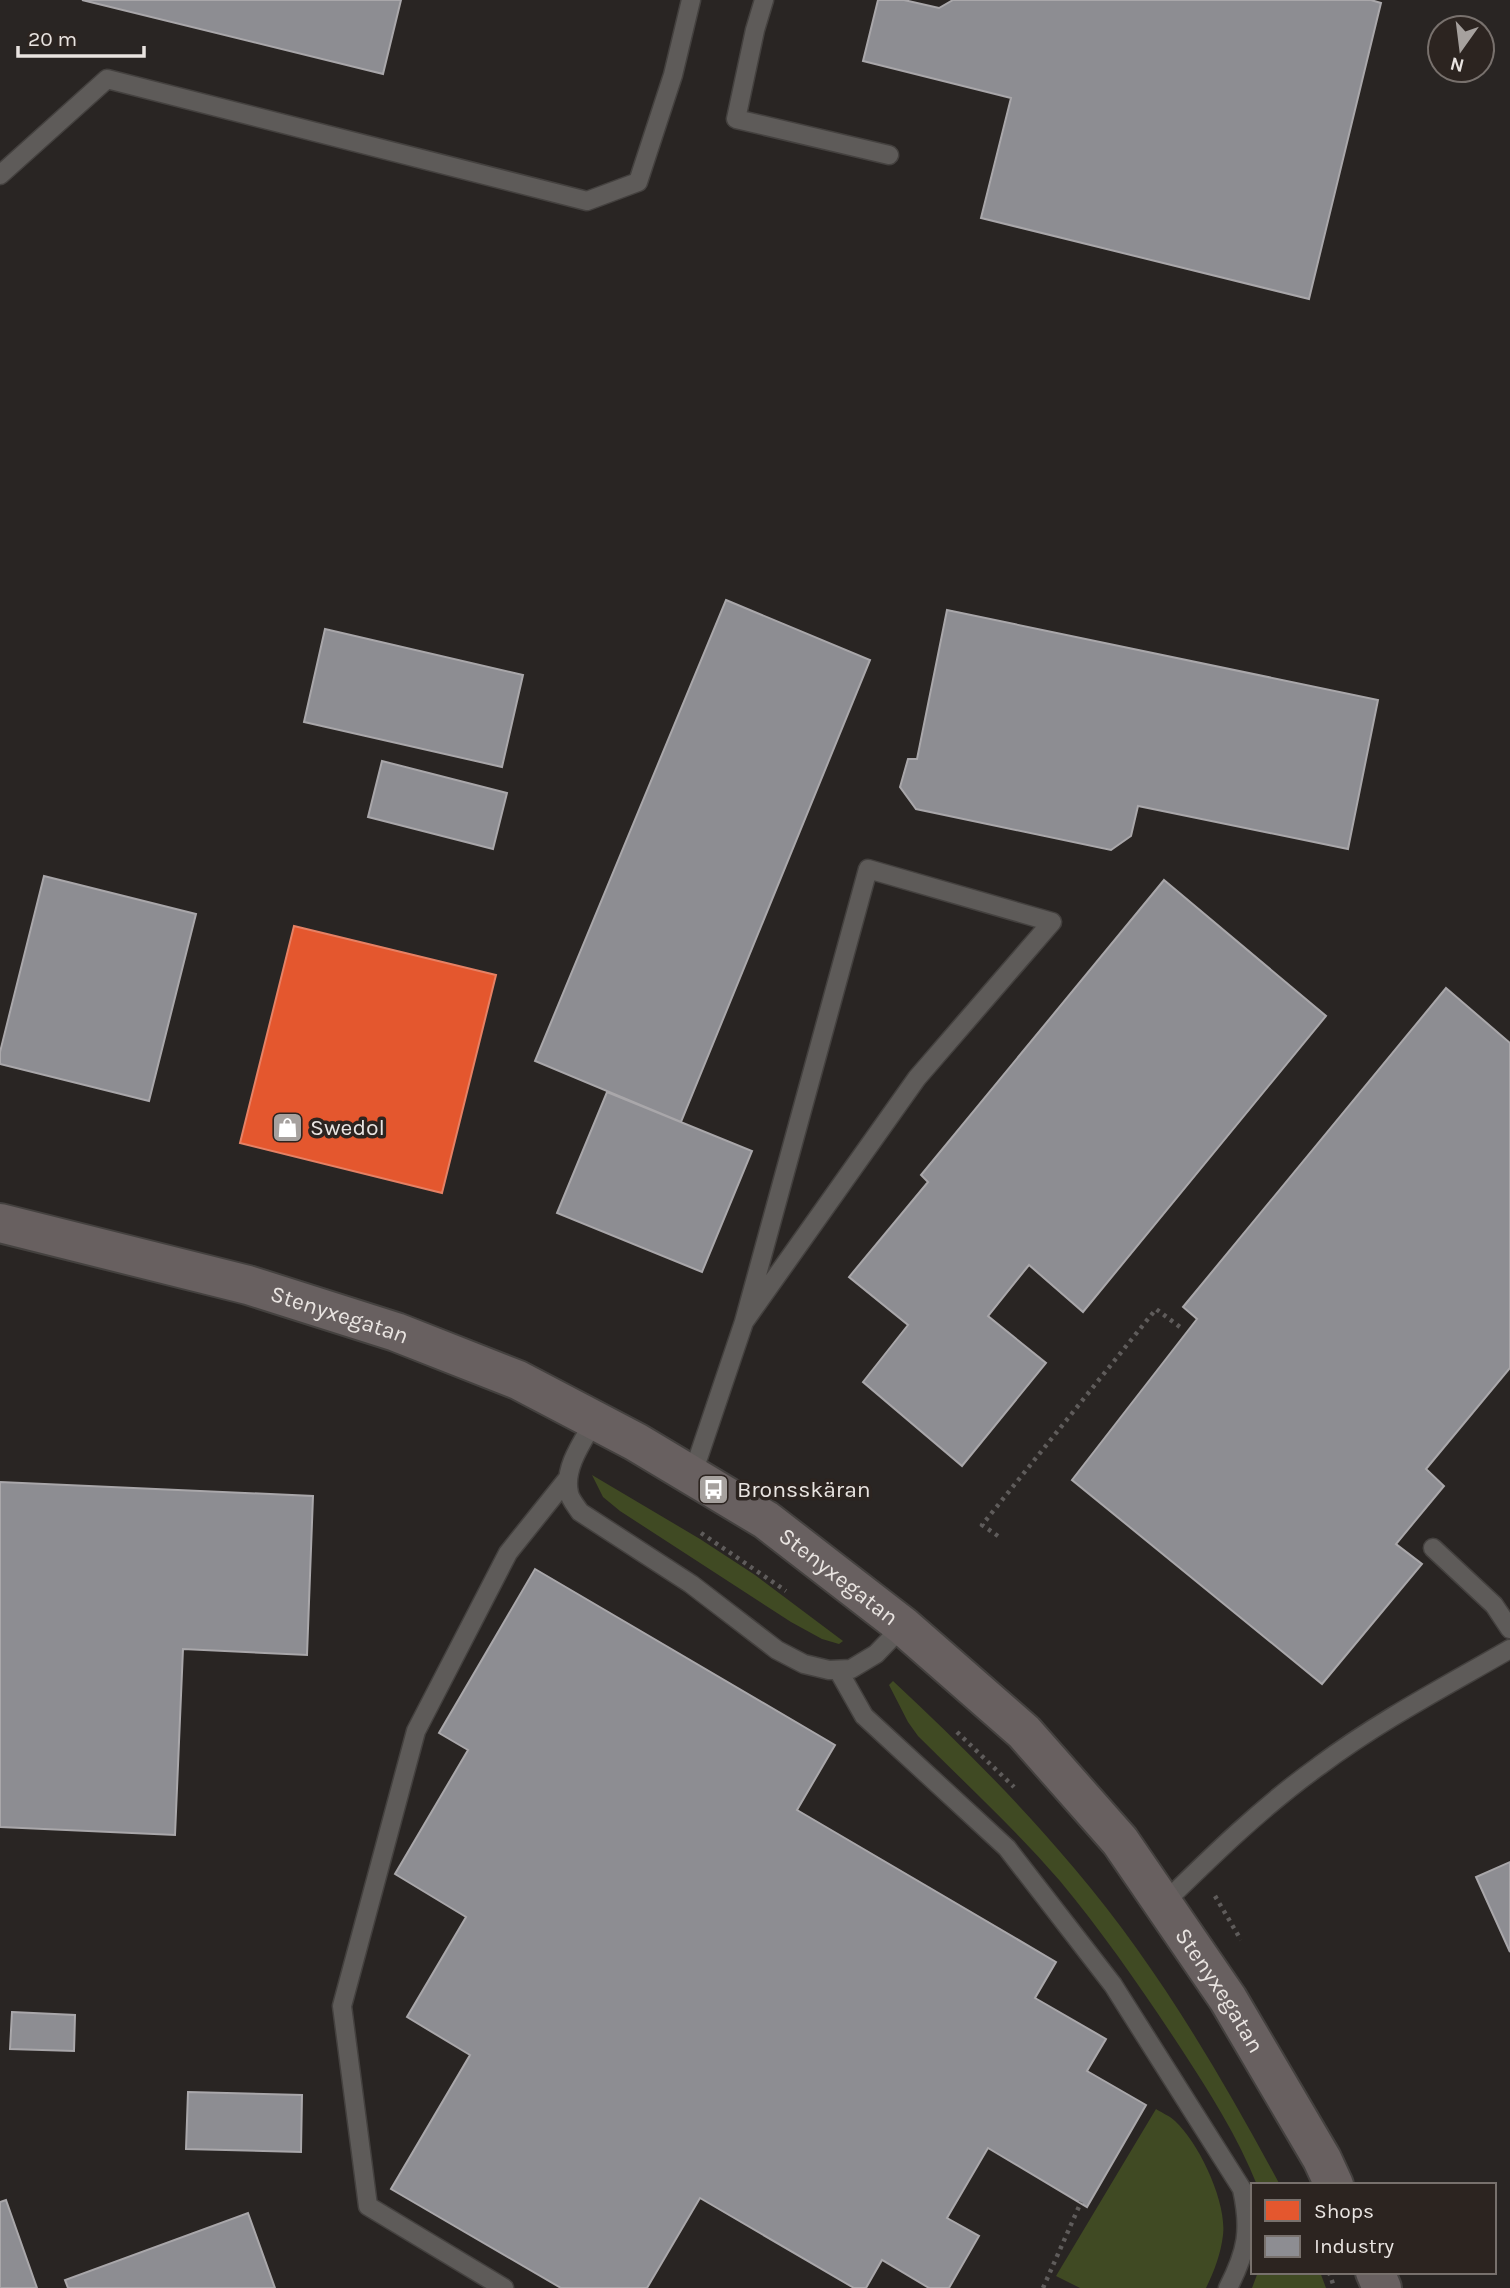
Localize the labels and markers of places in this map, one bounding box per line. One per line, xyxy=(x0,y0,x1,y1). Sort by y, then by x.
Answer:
shop icon: Swedol xyxy=(270,1110,304,1144)
place label: Swedol xyxy=(310,1114,385,1141)
bus stop icon: Bronsskäran xyxy=(697,1472,731,1506)
place label: Bronsskäran xyxy=(737,1476,871,1503)

